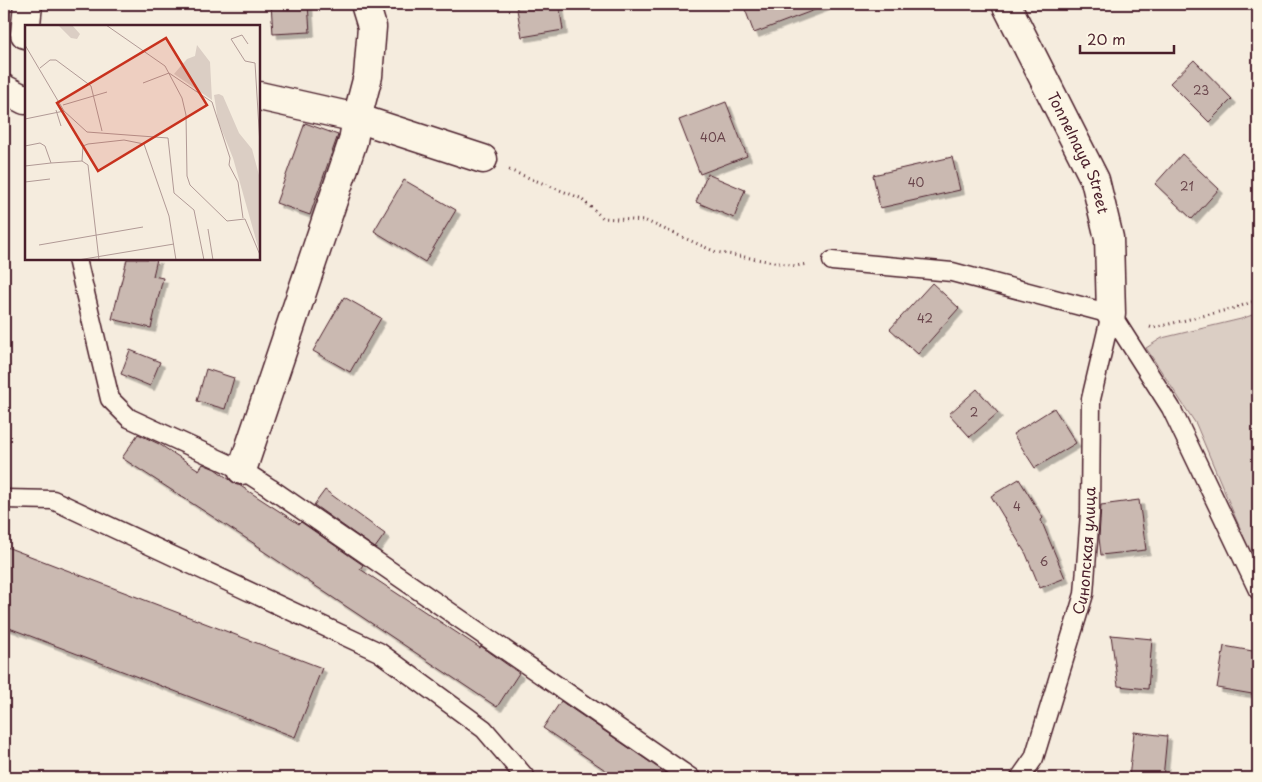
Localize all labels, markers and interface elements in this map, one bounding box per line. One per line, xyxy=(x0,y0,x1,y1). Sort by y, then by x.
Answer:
scale bar xyxy=(1080,22,1173,54)
inset map xyxy=(25,25,260,260)
text: 20 m xyxy=(1087,27,1126,50)
house number: 23 xyxy=(1193,81,1209,99)
street label: Tonnelnaya Street xyxy=(1042,88,1116,216)
house number: 40А xyxy=(700,128,726,146)
house number: 40 xyxy=(908,173,925,191)
house number: 21 xyxy=(1180,177,1194,195)
house number: 42 xyxy=(917,309,933,327)
house number: 2 xyxy=(970,403,978,421)
street label: Синопская улица xyxy=(1065,486,1100,617)
house number: 4 xyxy=(1013,497,1021,515)
house number: 6 xyxy=(1040,552,1048,570)

